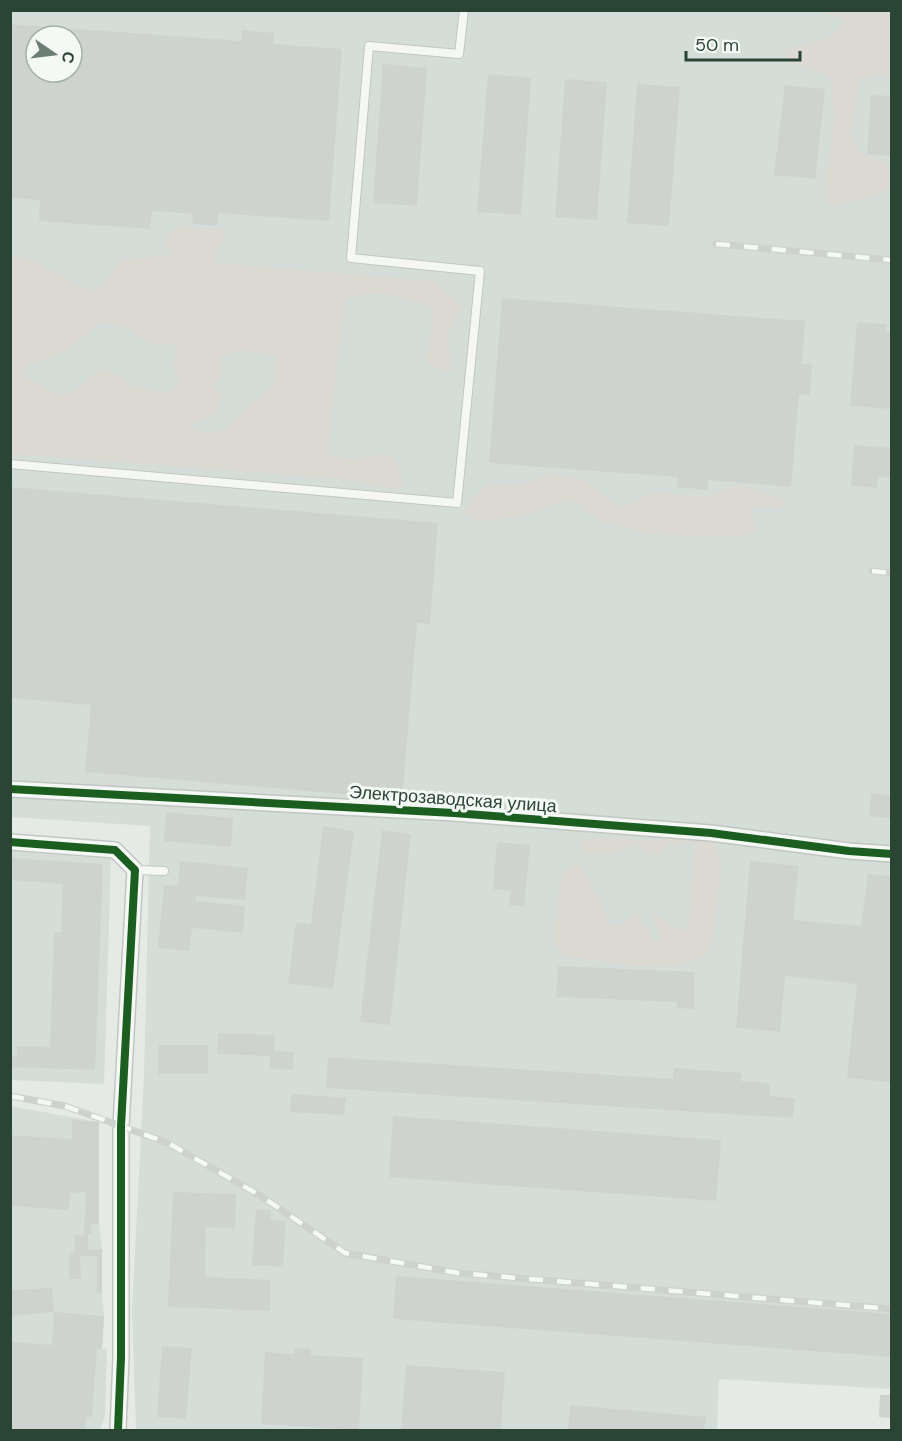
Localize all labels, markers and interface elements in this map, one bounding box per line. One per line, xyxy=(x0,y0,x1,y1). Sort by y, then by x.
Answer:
north arrow xyxy=(24,24,84,84)
scale bar xyxy=(686,24,800,62)
text: 50 m xyxy=(695,33,739,57)
text: С xyxy=(56,49,80,66)
street label: Электрозаводская улица xyxy=(348,780,559,818)

